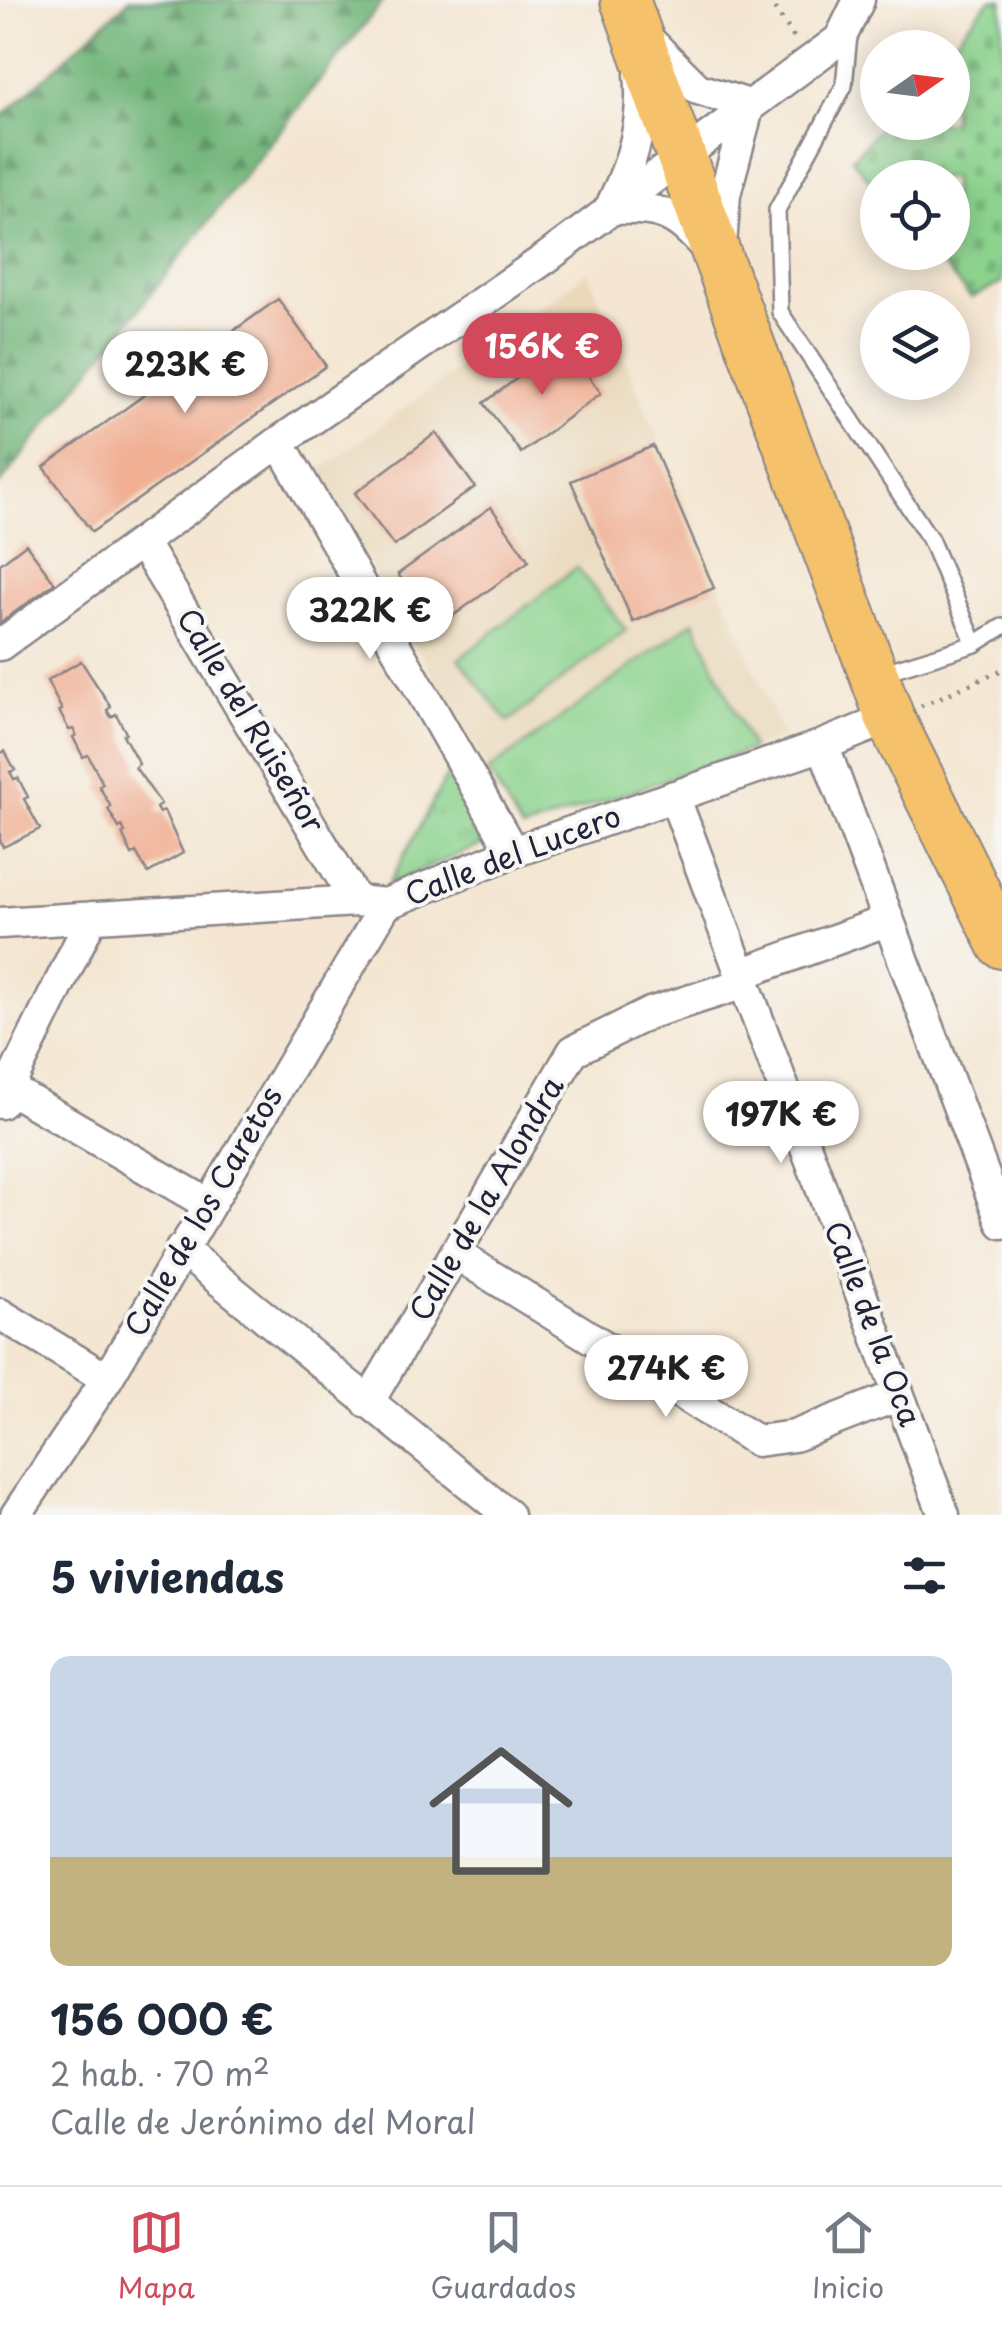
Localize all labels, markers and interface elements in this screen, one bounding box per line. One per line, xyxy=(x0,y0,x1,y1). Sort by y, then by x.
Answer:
north arrow xyxy=(860,30,970,140)
map controls xyxy=(860,30,970,400)
button: locate xyxy=(860,160,970,270)
button: layers xyxy=(860,290,970,400)
pin: 156K € xyxy=(461,313,623,398)
text: 156K € xyxy=(484,321,600,369)
pin: 223K € xyxy=(104,331,266,416)
text: 223K € xyxy=(124,339,246,387)
pin: 322K € xyxy=(289,577,451,662)
text: 322K € xyxy=(309,585,431,633)
street label: Calle del Ruiseñor xyxy=(167,599,337,841)
street label: Calle del Lucero xyxy=(398,792,627,916)
street label: Calle de la Alondra xyxy=(396,1067,573,1328)
street label: Calle de los Caretos xyxy=(112,1077,292,1344)
pin: 197K € xyxy=(700,1081,862,1166)
text: 197K € xyxy=(725,1089,837,1137)
street label: Calle de la Oca xyxy=(815,1214,934,1432)
pin: 274K € xyxy=(585,1335,747,1420)
text: 274K € xyxy=(606,1343,726,1391)
text: 5 viviendas xyxy=(50,1544,284,1607)
icon: filters xyxy=(897,1548,952,1603)
icon: home xyxy=(411,1721,591,1901)
text: 156 000 € xyxy=(50,1986,274,2049)
text: 2 hab. · 70 m² xyxy=(50,2049,270,2097)
text: Calle de Jerónimo del Moral xyxy=(50,2097,476,2145)
tab: Mapa xyxy=(118,2205,195,2308)
tab: Guardados xyxy=(431,2205,576,2308)
tab: Inicio xyxy=(812,2205,884,2308)

